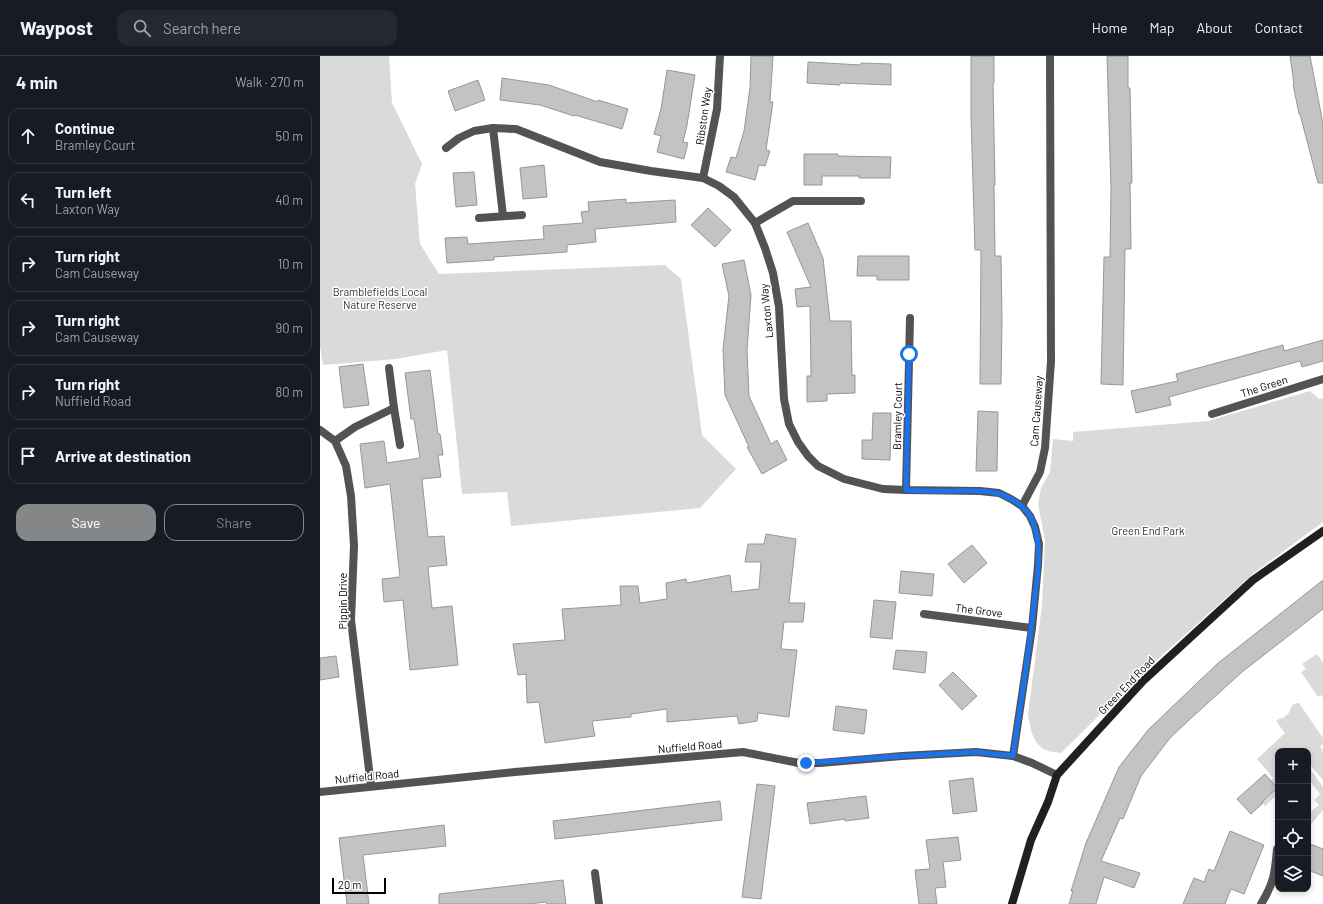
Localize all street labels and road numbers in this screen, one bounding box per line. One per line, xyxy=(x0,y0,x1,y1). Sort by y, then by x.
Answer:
street label: Ribston Way xyxy=(692,86,714,146)
street label: Laxton Way xyxy=(757,283,775,339)
street label: The Green xyxy=(1239,372,1289,400)
street label: Cam Causeway xyxy=(1027,375,1045,447)
street label: Bramley Court xyxy=(890,382,904,450)
street label: Pippin Drive xyxy=(336,572,349,629)
street label: The Grove xyxy=(955,601,1004,619)
street label: Green End Road xyxy=(1095,653,1157,717)
street label: Nuffield Road xyxy=(657,737,723,755)
street label: Nuffield Road xyxy=(334,766,400,786)

